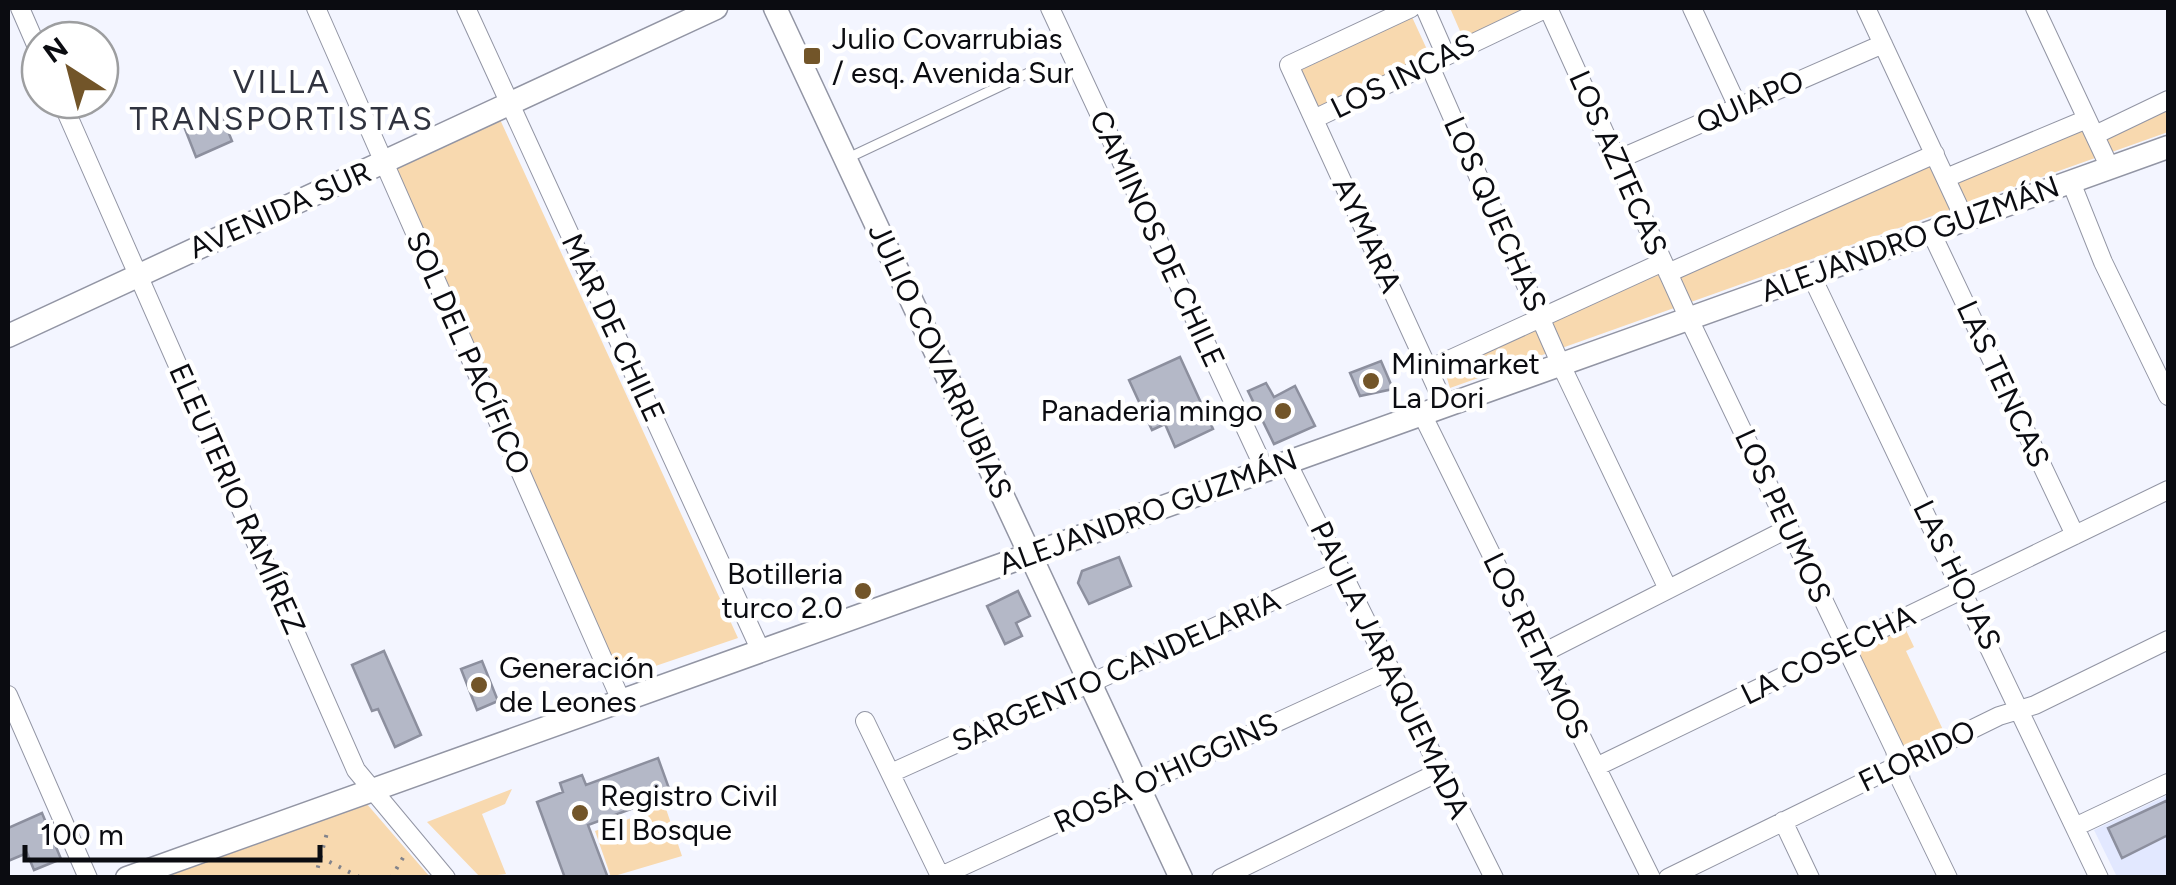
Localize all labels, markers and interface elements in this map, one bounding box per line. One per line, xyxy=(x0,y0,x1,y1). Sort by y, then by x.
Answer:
north arrow xyxy=(20,20,120,120)
place label: Julio Covarrubias / esq. Avenida Sur xyxy=(832,20,1073,91)
street label: LOS INCAS xyxy=(1325,25,1481,126)
text: N xyxy=(37,30,74,70)
marker: Julio Covarrubias / esq. Avenida Sur xyxy=(801,45,823,67)
street label: QUIAPO xyxy=(1690,62,1809,142)
district label: VILLA TRANSPORTISTAS xyxy=(130,63,434,138)
street label: LOS AZTECAS xyxy=(1561,65,1676,261)
street label: CAMINOS DE CHILE xyxy=(1082,104,1233,373)
street label: LOS QUECHAS xyxy=(1436,111,1555,317)
street label: AVENIDA SUR xyxy=(183,153,377,266)
street label: ALEJANDRO GUZMÁN xyxy=(1756,167,2064,310)
street label: AYMARA xyxy=(1325,171,1410,299)
street label: JULIO COVARRUBIAS xyxy=(860,217,1021,504)
street label: SOL DEL PACÍFICO xyxy=(398,225,539,480)
street label: MAR DE CHILE xyxy=(554,228,673,428)
street label: LAS TENCAS xyxy=(1949,295,2058,473)
place label: Minimarket La Dori xyxy=(1391,345,1540,416)
street label: ELEUTERIO RAMÍREZ xyxy=(161,358,314,640)
marker: Minimarket La Dori xyxy=(1360,370,1382,392)
place label: Panaderia mingo xyxy=(1041,392,1263,429)
marker: Panaderia mingo xyxy=(1272,400,1294,422)
street label: LOS PEUMOS xyxy=(1727,423,1840,609)
street label: ALEJANDRO GUZMÁN xyxy=(994,440,1302,583)
street label: LAS HOJAS xyxy=(1905,494,2010,656)
street label: PAULA JARAQUEMADA xyxy=(1302,515,1479,825)
street label: LOS RETAMOS xyxy=(1475,547,1597,745)
place label: Botilleria turco 2.0 xyxy=(722,555,843,626)
marker: Botilleria turco 2.0 xyxy=(852,580,874,602)
street label: SARGENTO CANDELARIA xyxy=(946,581,1286,760)
street label: LA COSECHA xyxy=(1735,596,1921,713)
place label: Generación de Leones xyxy=(499,649,654,720)
marker: Generación de Leones xyxy=(468,674,490,696)
street label: ROSA O'HIGGINS xyxy=(1048,704,1284,841)
street label: FLORIDO xyxy=(1852,711,1981,800)
place label: Registro Civil El Bosque xyxy=(600,777,778,848)
scale bar xyxy=(25,800,320,862)
marker: Registro Civil El Bosque xyxy=(569,802,591,824)
text: 100 m xyxy=(40,816,124,853)

